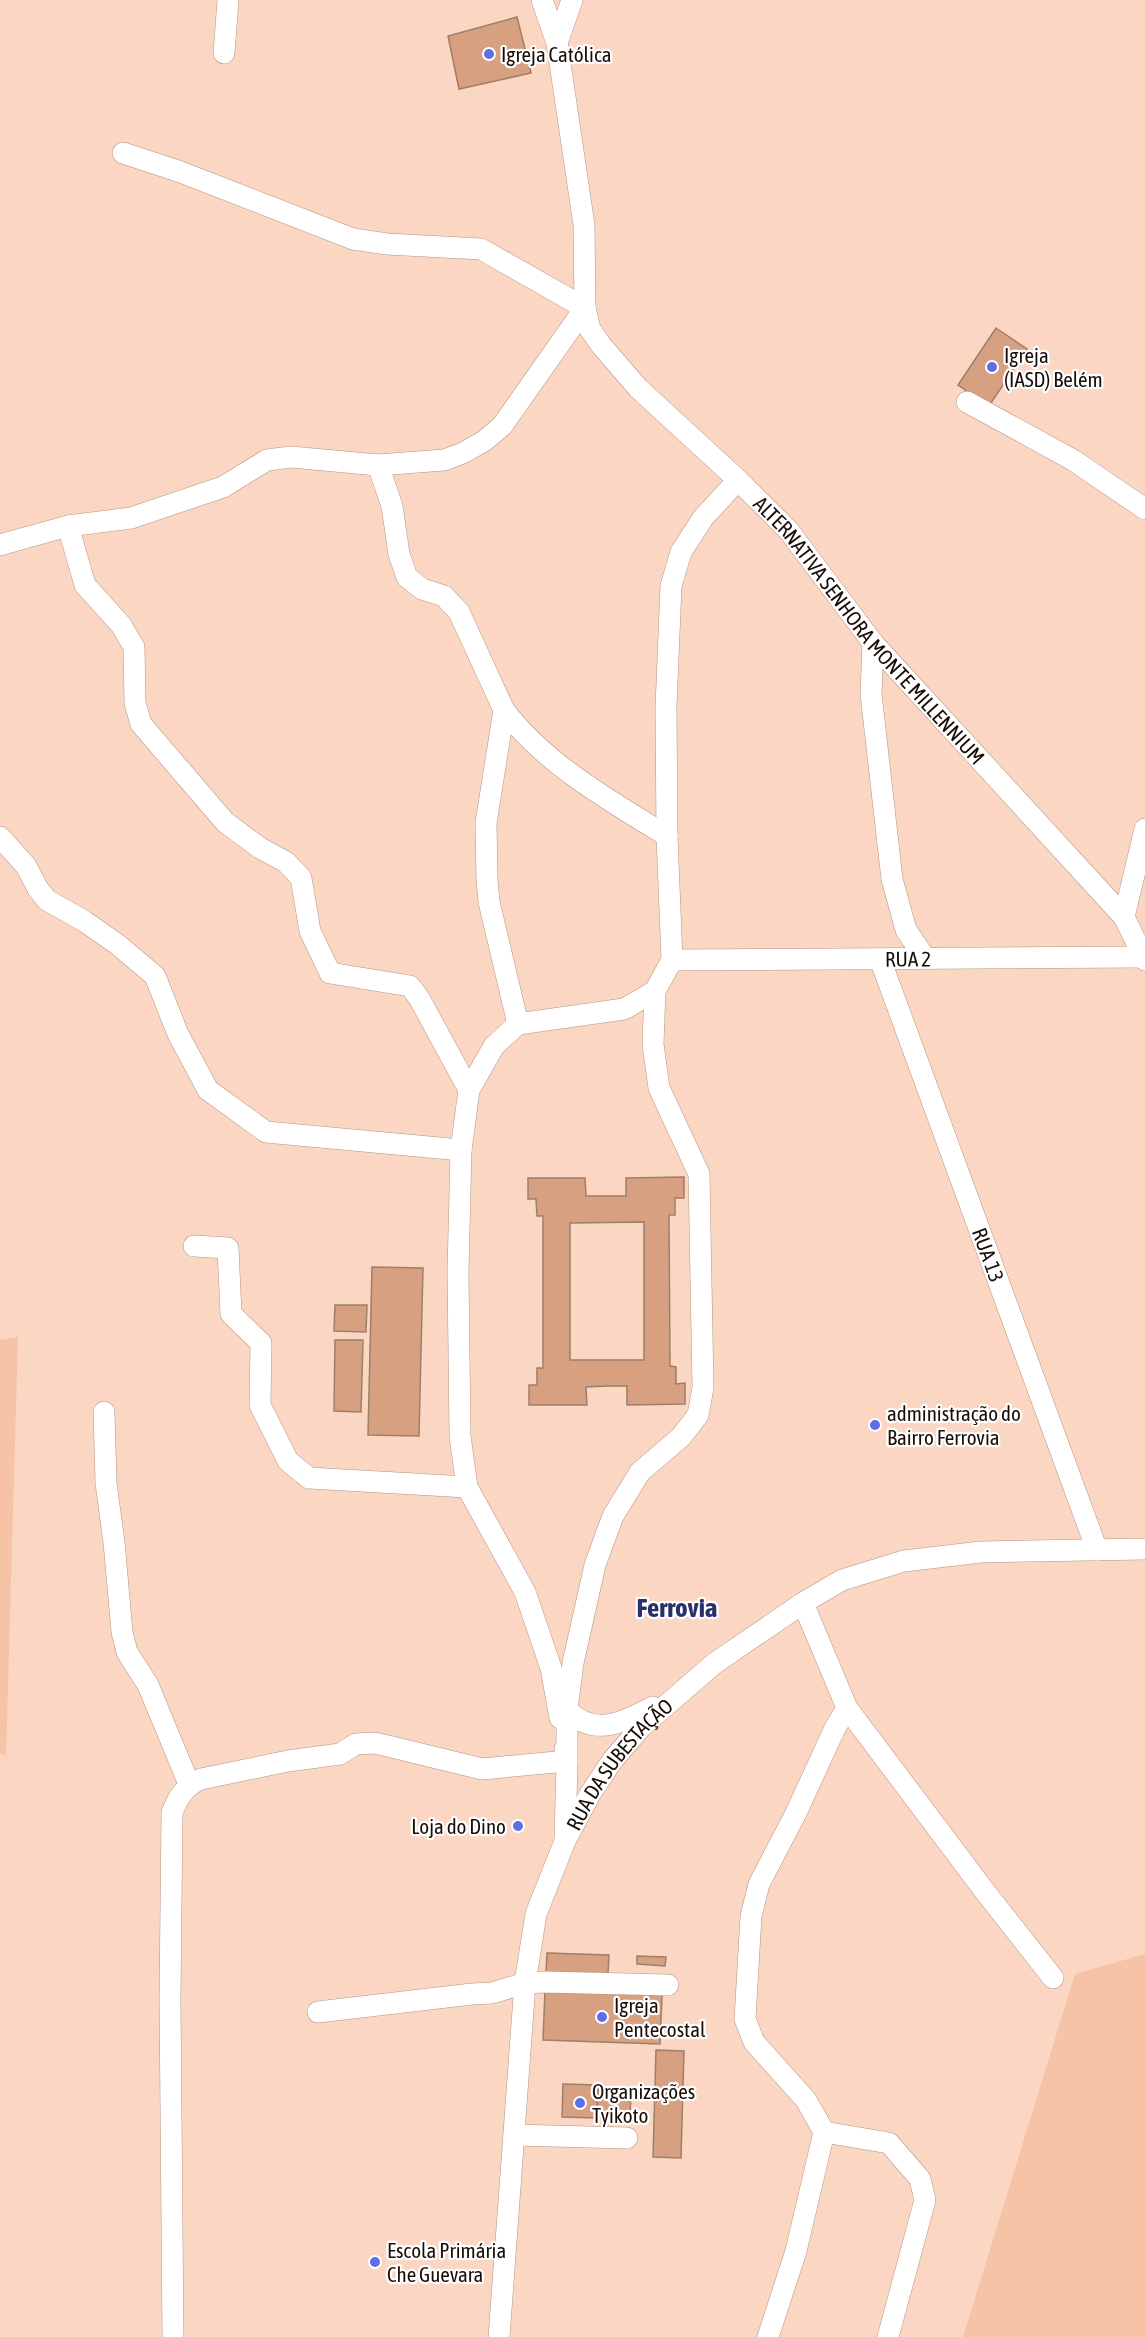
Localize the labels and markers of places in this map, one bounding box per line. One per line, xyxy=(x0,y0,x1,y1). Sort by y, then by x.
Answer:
place label: Igreja Católica xyxy=(501,42,611,66)
marker: Igreja Católica xyxy=(482,47,496,61)
place label: Igreja (IASD) Belém xyxy=(1004,343,1103,391)
marker: Igreja (IASD) Belém xyxy=(985,360,999,374)
place label: administração do Bairro Ferrovia xyxy=(887,1401,1021,1449)
marker: administração do Bairro Ferrovia xyxy=(868,1418,882,1432)
place label: Loja do Dino xyxy=(411,1814,506,1838)
marker: Loja do Dino xyxy=(511,1819,525,1833)
place label: Igreja Pentecostal xyxy=(614,1993,706,2041)
marker: Igreja Pentecostal xyxy=(595,2010,609,2024)
place label: Organizações Tyikoto xyxy=(592,2079,695,2127)
marker: Organizações Tyikoto xyxy=(573,2096,587,2110)
place label: Escola Primária Che Guevara xyxy=(387,2238,506,2286)
marker: Escola Primária Che Guevara xyxy=(368,2255,382,2269)

